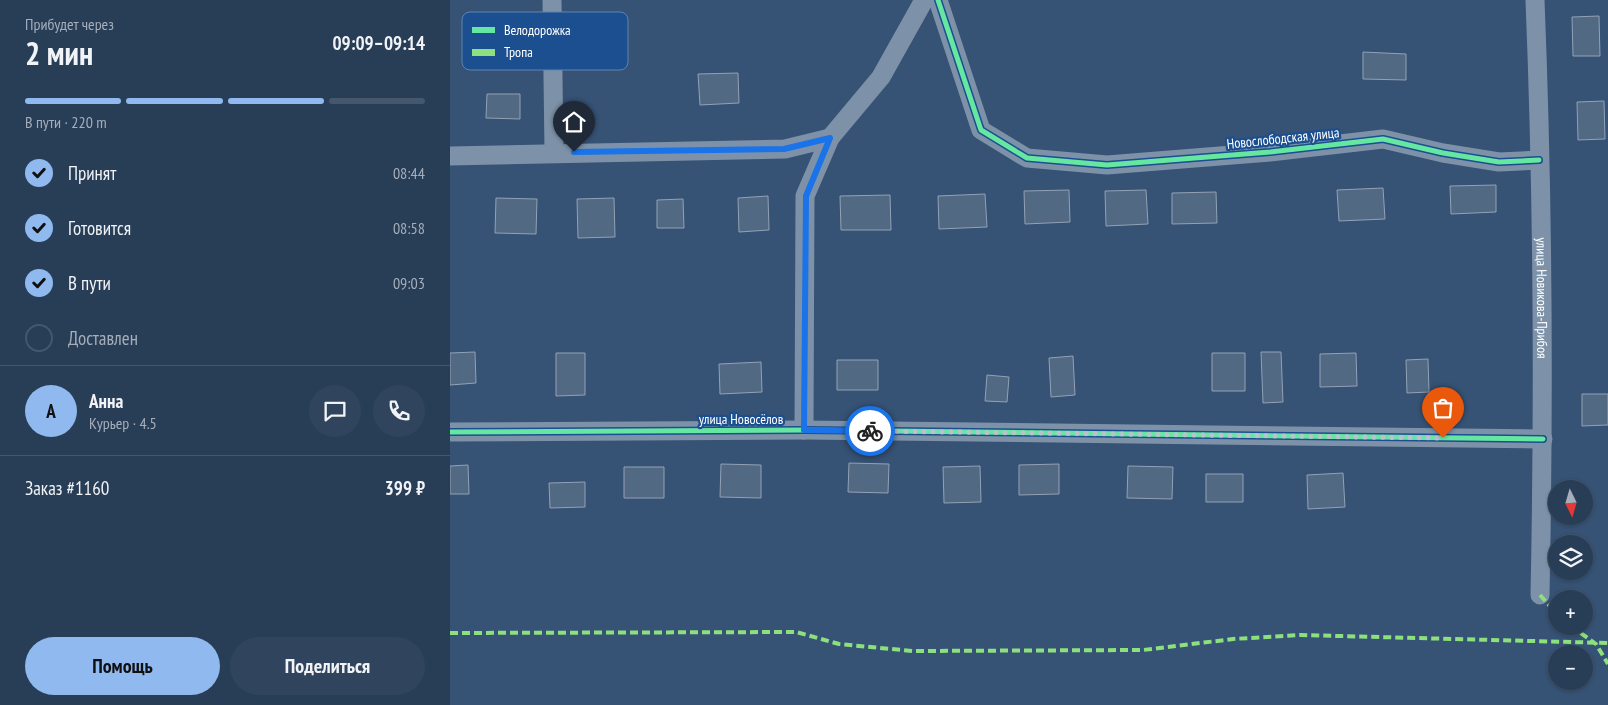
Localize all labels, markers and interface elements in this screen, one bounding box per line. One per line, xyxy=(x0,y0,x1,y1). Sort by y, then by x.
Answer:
legend xyxy=(462,12,628,70)
text: Прибудет через xyxy=(25,14,114,34)
text: Велодорожка xyxy=(504,21,571,39)
text: 09:09–09:14 xyxy=(332,31,425,55)
text: 2 мин xyxy=(25,32,93,74)
text: Тропа xyxy=(504,43,533,61)
pin xyxy=(553,101,595,152)
icon: home xyxy=(560,108,588,136)
text: В пути · 220 m xyxy=(25,112,107,132)
street label: Новослободская улица xyxy=(1226,123,1340,153)
icon: check xyxy=(25,159,53,187)
text: Принят xyxy=(68,161,116,185)
text: 08:44 xyxy=(393,163,425,183)
icon: check xyxy=(25,214,53,242)
text: Готовится xyxy=(68,216,131,240)
text: 08:58 xyxy=(393,218,425,238)
street label: улица Новикова-Прибоя xyxy=(1532,237,1551,358)
icon: check xyxy=(25,269,53,297)
text: В пути xyxy=(68,271,111,295)
text: 09:03 xyxy=(393,273,425,293)
text: Доставлен xyxy=(68,326,138,350)
button: chat xyxy=(309,385,361,437)
button: phone xyxy=(373,385,425,437)
pin xyxy=(1422,387,1464,438)
text: Анна xyxy=(89,389,123,413)
icon: bag xyxy=(1429,394,1457,422)
text: А xyxy=(46,399,56,423)
courier xyxy=(845,406,895,456)
street label: улица Новосёлов xyxy=(699,410,784,428)
text: Курьер · 4.5 xyxy=(89,413,157,433)
icon: bike xyxy=(856,417,884,445)
text: Заказ #1160 xyxy=(25,476,109,500)
text: 399 ₽ xyxy=(385,476,425,500)
north arrow xyxy=(1548,480,1592,525)
map controls xyxy=(1548,480,1593,690)
button: layers xyxy=(1548,535,1593,580)
button: + xyxy=(1548,590,1593,635)
button: Помощь xyxy=(25,637,220,695)
button: Поделиться xyxy=(230,637,425,695)
button: − xyxy=(1548,645,1593,690)

